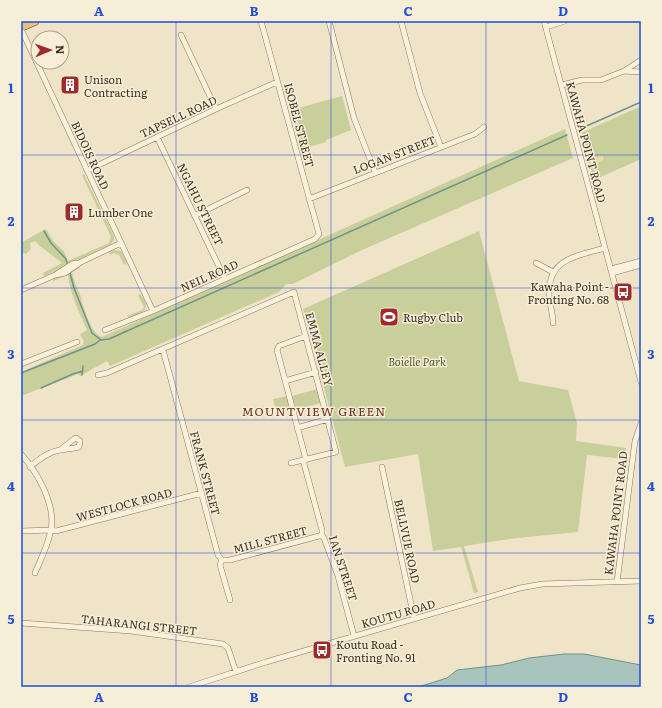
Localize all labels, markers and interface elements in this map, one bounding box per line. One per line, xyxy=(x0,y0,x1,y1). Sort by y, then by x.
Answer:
text: A xyxy=(94,1,104,20)
text: B xyxy=(250,1,259,20)
text: C xyxy=(403,1,413,20)
text: D xyxy=(558,1,568,20)
north arrow xyxy=(30,30,70,70)
text: N xyxy=(53,45,69,55)
place label: Unison Contracting xyxy=(84,71,148,100)
building icon: Unison Contracting xyxy=(59,74,81,96)
text: 1 xyxy=(8,78,14,97)
text: 1 xyxy=(648,78,654,97)
street label: KAWAHA POINT ROAD xyxy=(563,80,611,204)
street label: ISOBEL STREET xyxy=(281,81,319,169)
street label: TAPSELL ROAD xyxy=(137,91,219,141)
street label: BIDOIS ROAD xyxy=(68,118,114,192)
street label: LOGAN STREET xyxy=(350,131,438,177)
street label: NGAHU STREET xyxy=(174,160,228,248)
building icon: Lumber One xyxy=(63,201,85,223)
place label: Lumber One xyxy=(88,204,153,220)
text: 2 xyxy=(8,211,15,230)
text: 2 xyxy=(648,211,655,230)
street label: NEIL ROAD xyxy=(178,255,240,295)
place label: Kawaha Point - Fronting No. 68 xyxy=(528,278,609,307)
bus stop icon: Kawaha Point - Fronting No. 68 xyxy=(612,281,634,303)
sports icon: Rugby Club xyxy=(378,306,400,328)
place label: Rugby Club xyxy=(403,309,463,325)
street label: EMMA ALLEY xyxy=(302,310,338,388)
text: 3 xyxy=(7,344,15,363)
text: 3 xyxy=(647,344,655,363)
park label: Boielle Park xyxy=(388,353,446,369)
district label: MOUNTVIEW GREEN xyxy=(242,402,386,420)
street label: FRANK STREET xyxy=(187,429,225,517)
street label: KAWAHA POINT ROAD xyxy=(599,450,631,576)
text: 4 xyxy=(7,476,15,495)
text: 4 xyxy=(647,476,655,495)
street label: WESTLOCK ROAD xyxy=(74,483,174,525)
street label: BELLVUE ROAD xyxy=(391,498,425,584)
street label: MILL STREET xyxy=(231,521,309,557)
street label: IAN STREET xyxy=(326,533,362,603)
street label: KOUTU ROAD xyxy=(359,595,437,631)
text: 5 xyxy=(7,609,15,628)
text: 5 xyxy=(647,609,655,628)
street label: TAHARANGI STREET xyxy=(80,610,198,638)
place label: Koutu Road - Fronting No. 91 xyxy=(336,636,416,665)
bus stop icon: Koutu Road - Fronting No. 91 xyxy=(311,639,333,661)
text: A xyxy=(94,687,104,706)
text: B xyxy=(250,687,259,706)
text: C xyxy=(403,687,413,706)
text: D xyxy=(558,687,568,706)

